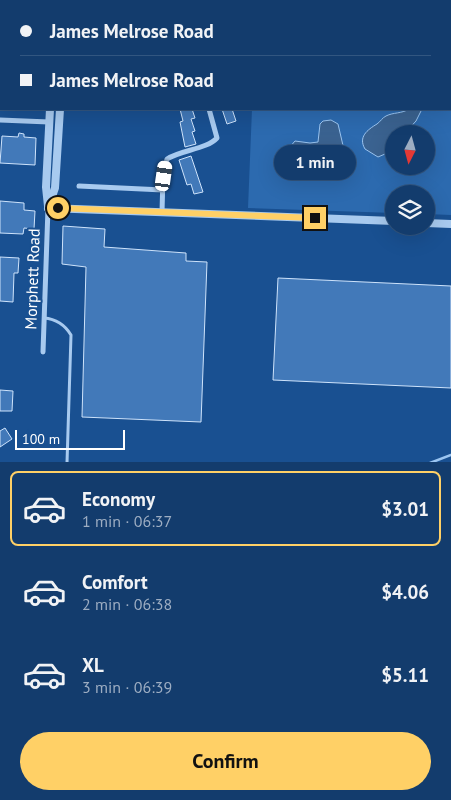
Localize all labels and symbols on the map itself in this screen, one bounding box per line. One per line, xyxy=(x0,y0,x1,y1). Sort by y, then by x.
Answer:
north arrow xyxy=(385,125,435,175)
callout: 1 min xyxy=(274,146,356,180)
car xyxy=(154,160,173,192)
route start xyxy=(47,197,69,219)
route end xyxy=(304,207,326,229)
street label: Morphett Road xyxy=(20,228,44,330)
scale bar xyxy=(15,428,125,451)

